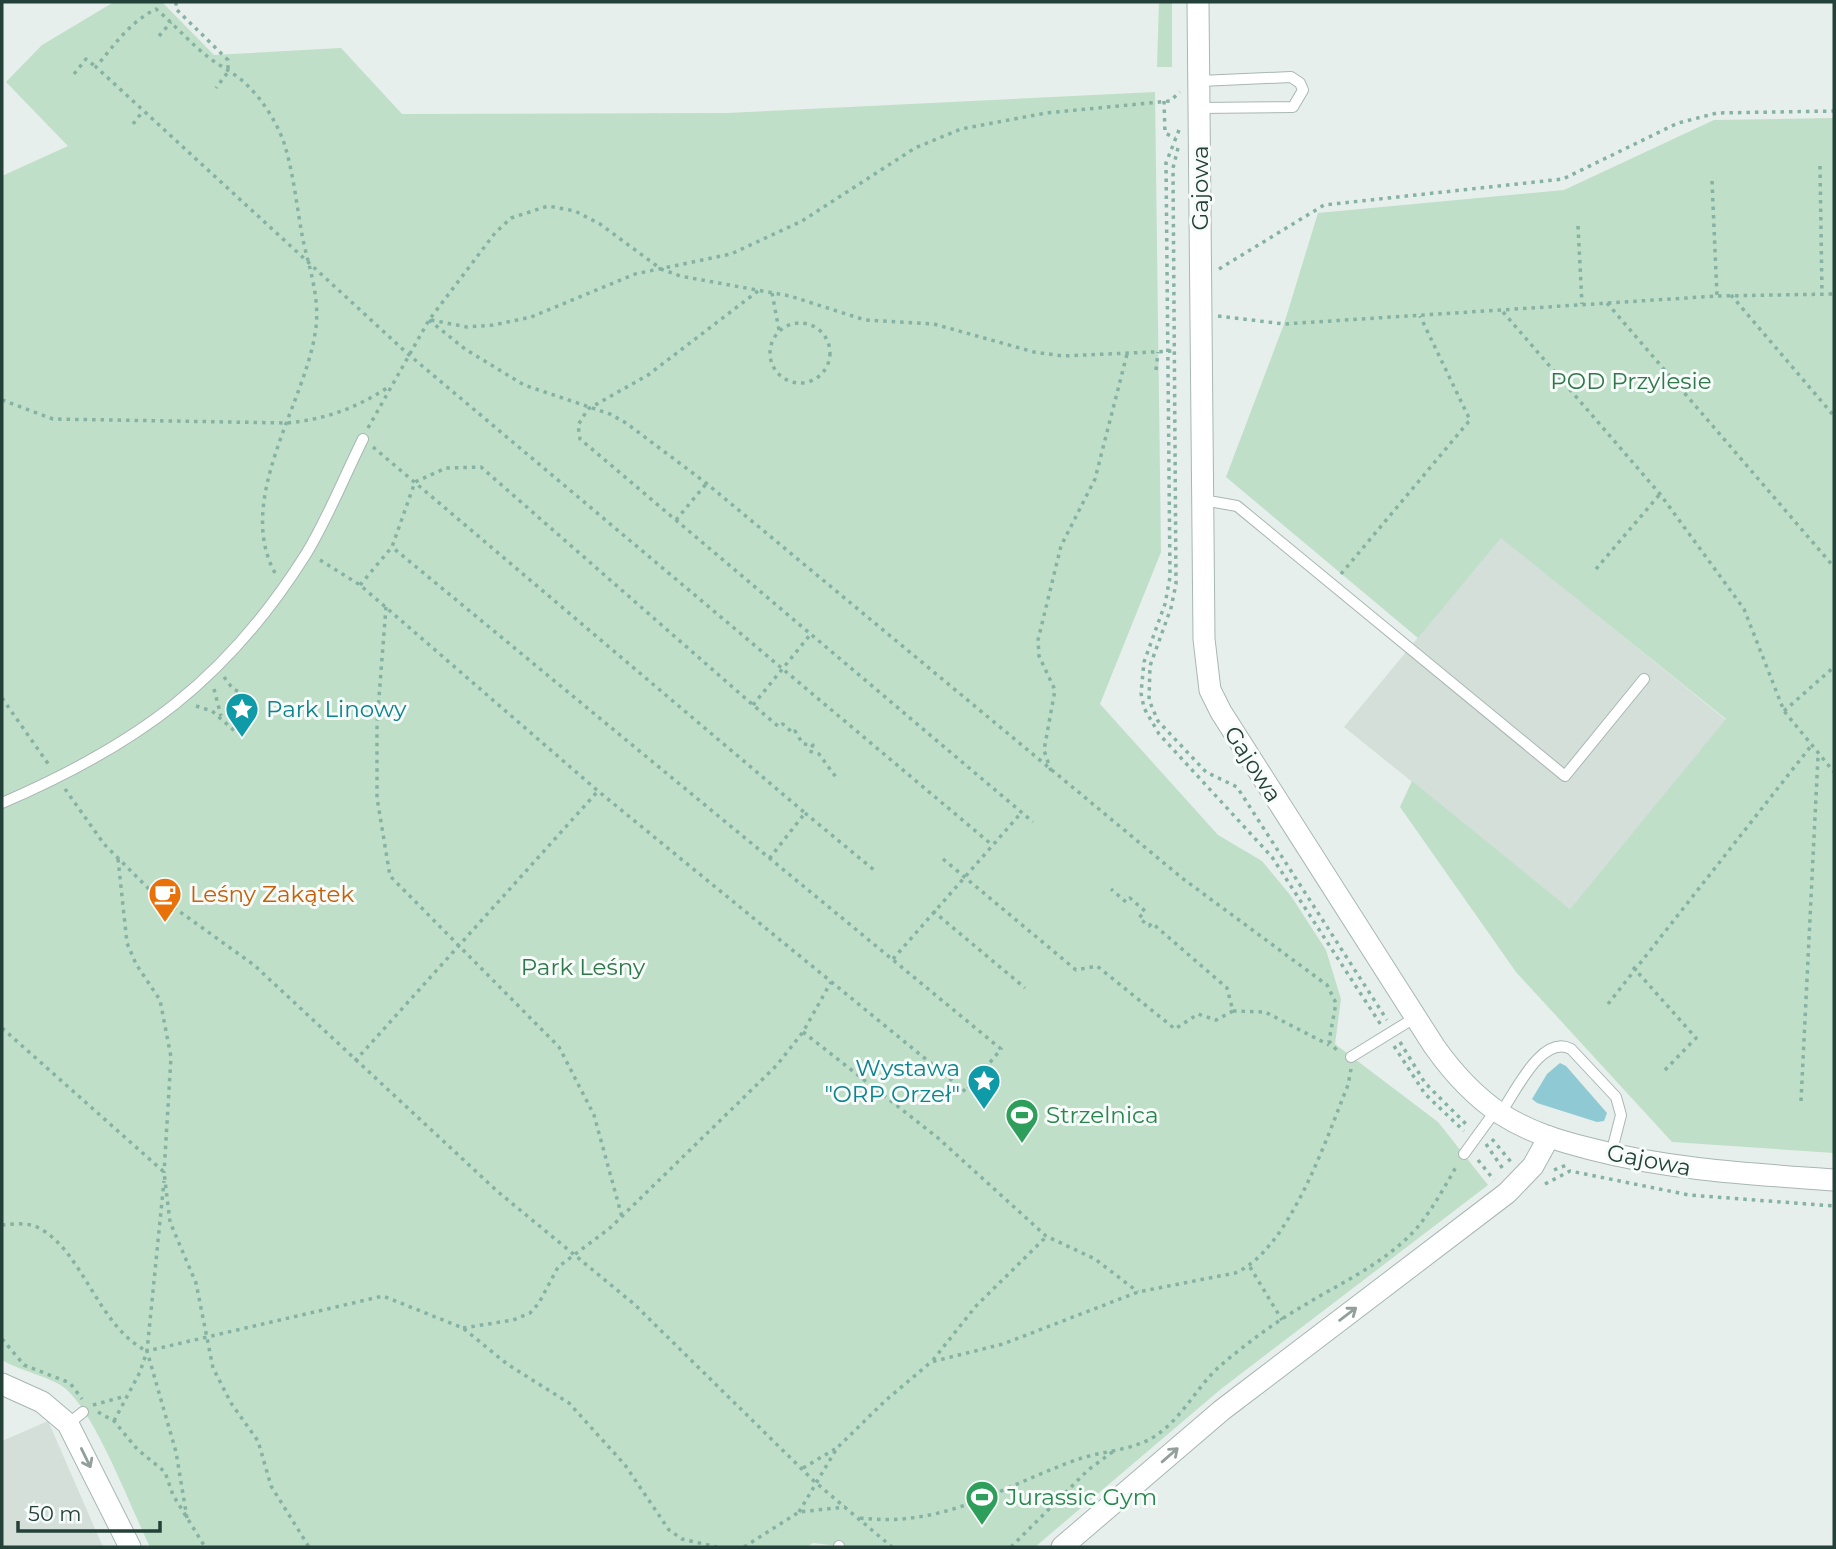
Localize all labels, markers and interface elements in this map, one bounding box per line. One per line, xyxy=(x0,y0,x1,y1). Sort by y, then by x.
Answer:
street label: Gajowa xyxy=(1186,145,1214,231)
park label: POD Przylesie xyxy=(1550,367,1712,395)
place icon: Park Linowy xyxy=(223,690,261,739)
place label: Park Linowy xyxy=(266,695,407,723)
street label: Gajowa xyxy=(1218,721,1288,807)
cafe icon: Leśny Zakątek xyxy=(146,875,184,924)
place label: Leśny Zakątek xyxy=(190,880,355,908)
park label: Park Leśny xyxy=(521,953,646,981)
place label: Wystawa "ORP Orzeł" xyxy=(824,1054,960,1108)
place icon: Wystawa "ORP Orzeł" xyxy=(965,1062,1003,1111)
sports icon: Strzelnica xyxy=(1003,1096,1041,1145)
place label: Strzelnica xyxy=(1046,1101,1159,1129)
street label: Gajowa xyxy=(1605,1138,1693,1182)
one-way arrow xyxy=(1338,1307,1357,1321)
one-way arrow xyxy=(80,1447,93,1468)
one-way arrow xyxy=(1160,1447,1178,1463)
sports icon: Jurassic Gym xyxy=(963,1478,1001,1527)
place label: Jurassic Gym xyxy=(1005,1483,1157,1511)
scale bar xyxy=(18,1490,159,1534)
text: 50 m xyxy=(28,1501,82,1526)

